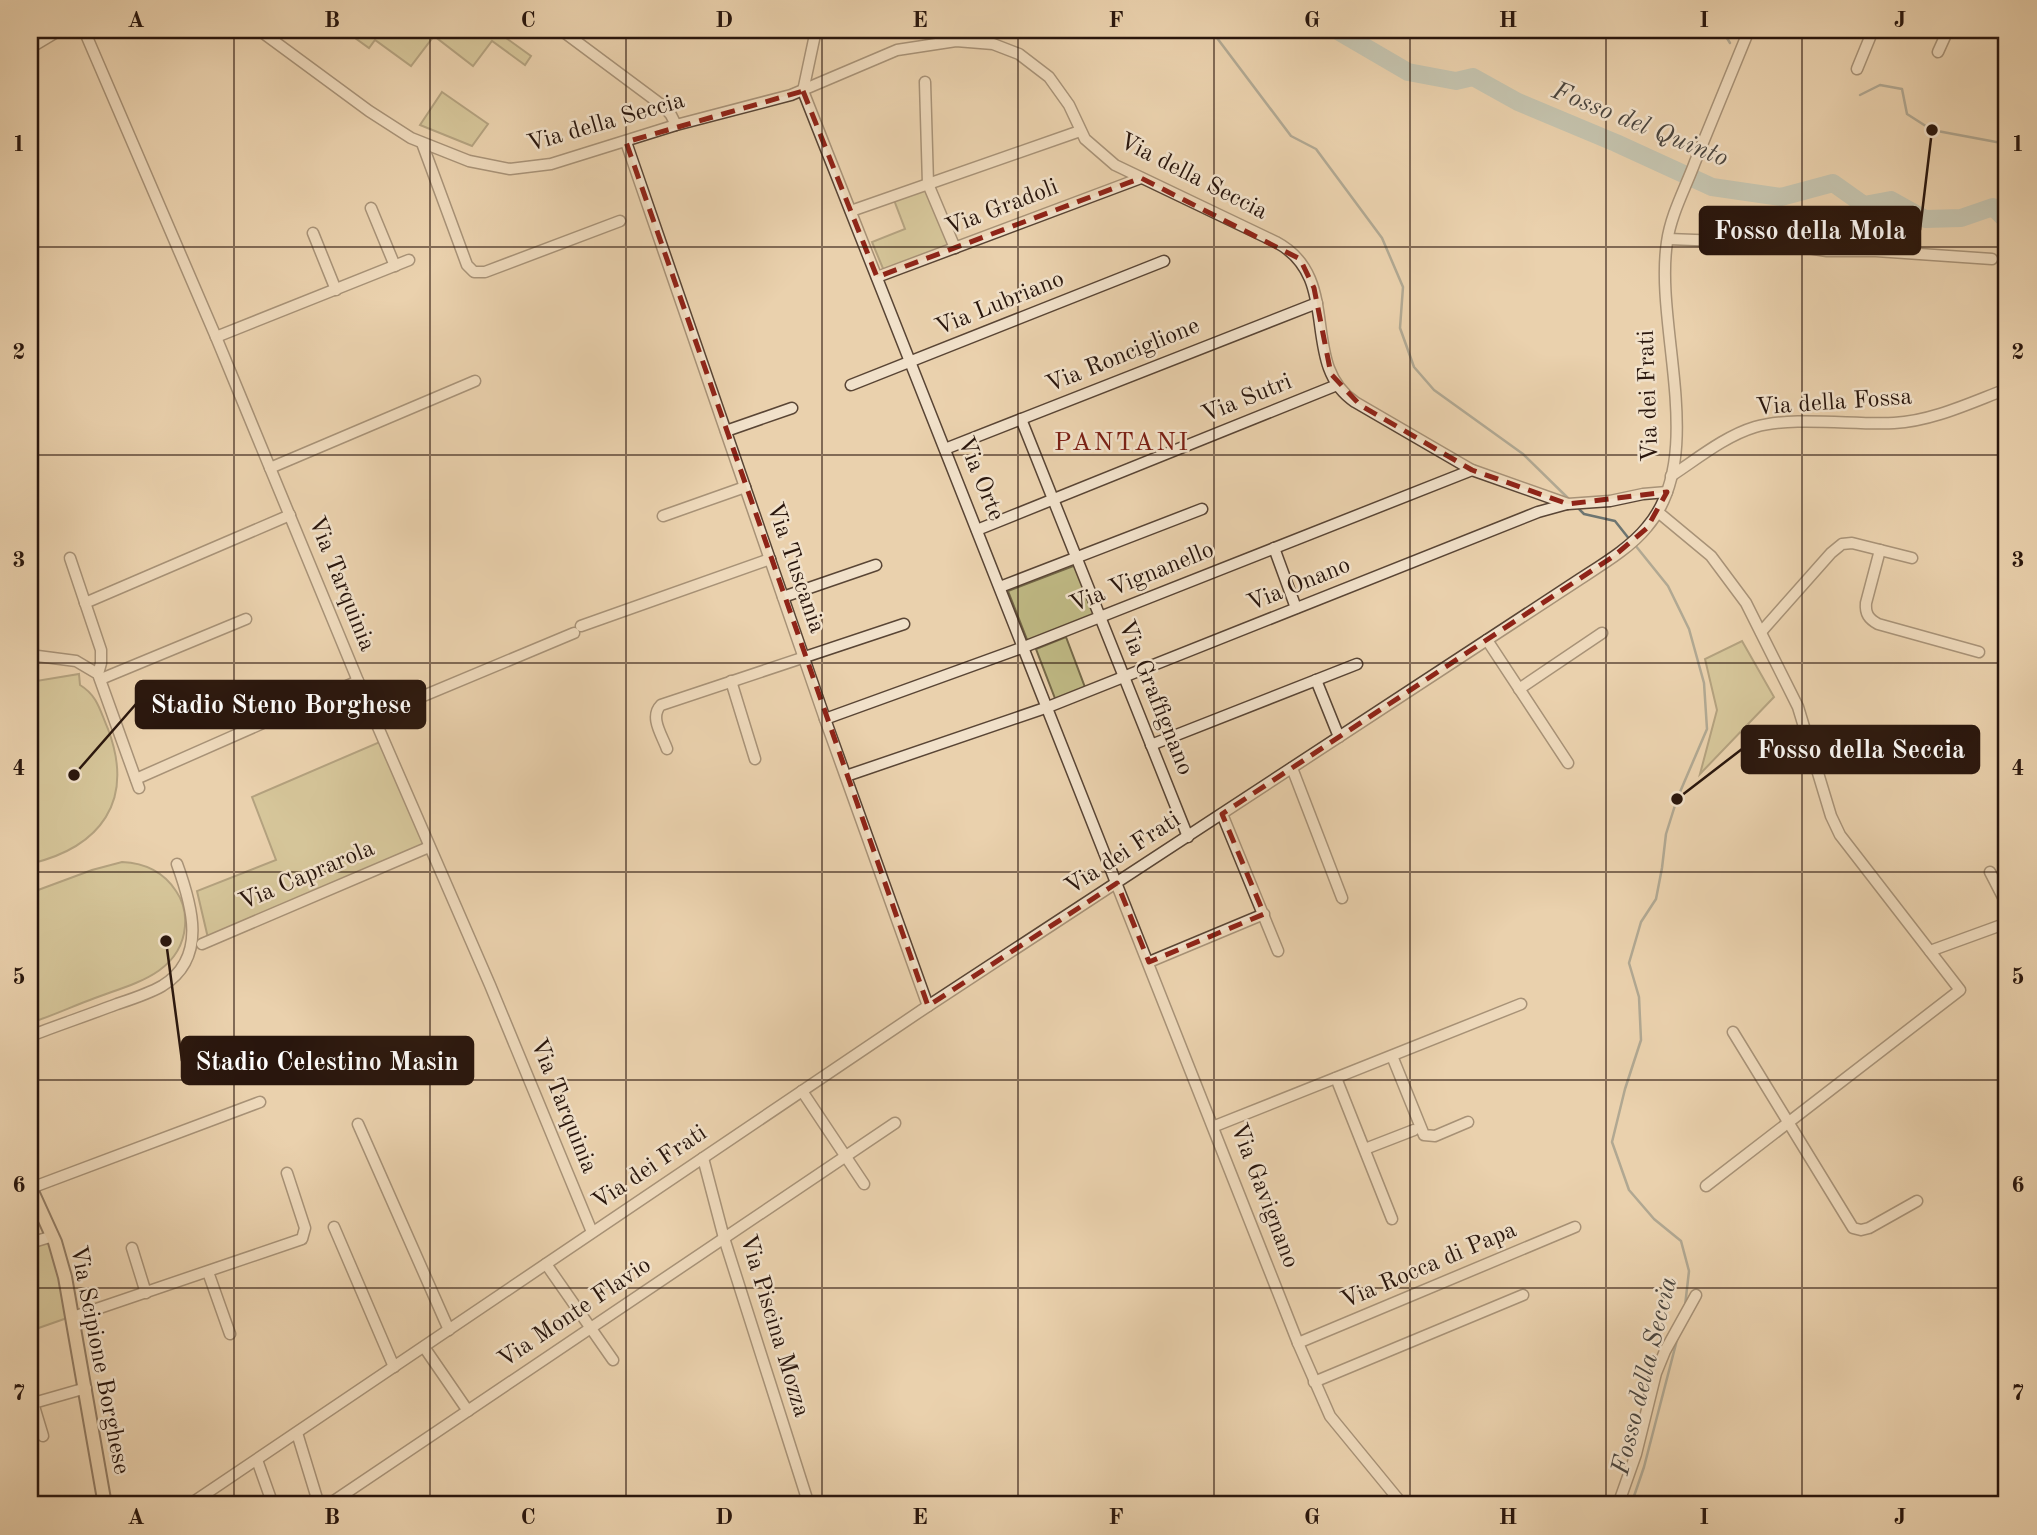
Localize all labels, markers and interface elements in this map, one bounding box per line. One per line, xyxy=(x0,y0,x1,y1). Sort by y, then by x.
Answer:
text: A xyxy=(127,9,145,32)
text: B xyxy=(324,9,340,32)
text: C xyxy=(520,9,536,32)
text: D xyxy=(715,9,733,32)
text: E xyxy=(912,9,928,32)
text: F xyxy=(1108,9,1124,32)
text: G xyxy=(1304,9,1320,32)
text: H xyxy=(1499,9,1517,32)
text: I xyxy=(1699,9,1709,32)
text: J xyxy=(1894,9,1906,32)
water label: Fosso del Quinto xyxy=(1547,77,1732,172)
street label: Via della Seccia xyxy=(524,89,688,157)
street label: Via della Seccia xyxy=(1115,129,1271,225)
text: 1 xyxy=(12,133,26,156)
text: 1 xyxy=(2011,133,2025,156)
street label: Via Gradoli xyxy=(942,175,1062,241)
callout: Fosso della Mola xyxy=(1700,207,1920,254)
text: Fosso della Mola xyxy=(1714,219,1906,245)
street label: Via Lubriano xyxy=(932,267,1068,341)
street label: Via Ronciglione xyxy=(1043,314,1203,398)
street label: Via dei Frati xyxy=(1635,330,1663,462)
text: 2 xyxy=(12,341,26,364)
text: 2 xyxy=(2011,341,2025,364)
street label: Via Sutri xyxy=(1198,370,1296,428)
street label: Via della Fossa xyxy=(1755,386,1913,420)
district label: PANTANI xyxy=(1054,430,1190,456)
street label: Via Orte xyxy=(952,433,1008,525)
street label: Via Tuscania xyxy=(761,500,829,637)
street label: Via Tarquinia xyxy=(303,513,379,655)
street label: Via Vignanello xyxy=(1067,538,1217,618)
text: 3 xyxy=(12,549,26,572)
text: 3 xyxy=(2011,549,2025,572)
street label: Via Onano xyxy=(1244,553,1354,617)
street label: Via Graffignano xyxy=(1113,617,1197,779)
callout: Stadio Steno Borghese xyxy=(136,681,425,728)
text: Stadio Steno Borghese xyxy=(150,693,412,719)
callout: Fosso della Seccia xyxy=(1742,726,1979,773)
text: Fosso della Seccia xyxy=(1757,738,1965,764)
text: 4 xyxy=(12,757,26,780)
text: 4 xyxy=(2011,757,2025,780)
street label: Via dei Frati xyxy=(1061,808,1185,900)
street label: Via Caprarola xyxy=(236,837,378,915)
text: 5 xyxy=(12,966,26,989)
text: 5 xyxy=(2011,966,2025,989)
street label: Via Tarquinia xyxy=(525,1035,601,1177)
callout: Stadio Celestino Masin xyxy=(182,1037,473,1084)
text: Stadio Celestino Masin xyxy=(195,1050,459,1076)
street label: Via Gavignano xyxy=(1225,1120,1303,1272)
street label: Via dei Frati xyxy=(589,1121,711,1215)
text: 6 xyxy=(12,1174,26,1197)
text: 6 xyxy=(2011,1174,2025,1197)
street label: Via Rocca di Papa xyxy=(1338,1218,1520,1314)
street label: Via Piscina Mozza xyxy=(735,1232,813,1420)
street label: Via Scipione Borghese xyxy=(65,1243,133,1477)
street label: Via Monte Flavio xyxy=(494,1253,656,1373)
water label: Fosso della Seccia xyxy=(1608,1274,1682,1479)
text: 7 xyxy=(12,1382,26,1405)
text: 7 xyxy=(2011,1382,2025,1405)
text: A xyxy=(127,1506,145,1529)
text: B xyxy=(324,1506,340,1529)
text: C xyxy=(520,1506,536,1529)
text: D xyxy=(715,1506,733,1529)
text: E xyxy=(912,1506,928,1529)
text: F xyxy=(1108,1506,1124,1529)
text: G xyxy=(1304,1506,1320,1529)
text: H xyxy=(1499,1506,1517,1529)
text: I xyxy=(1699,1506,1709,1529)
text: J xyxy=(1894,1506,1906,1529)

